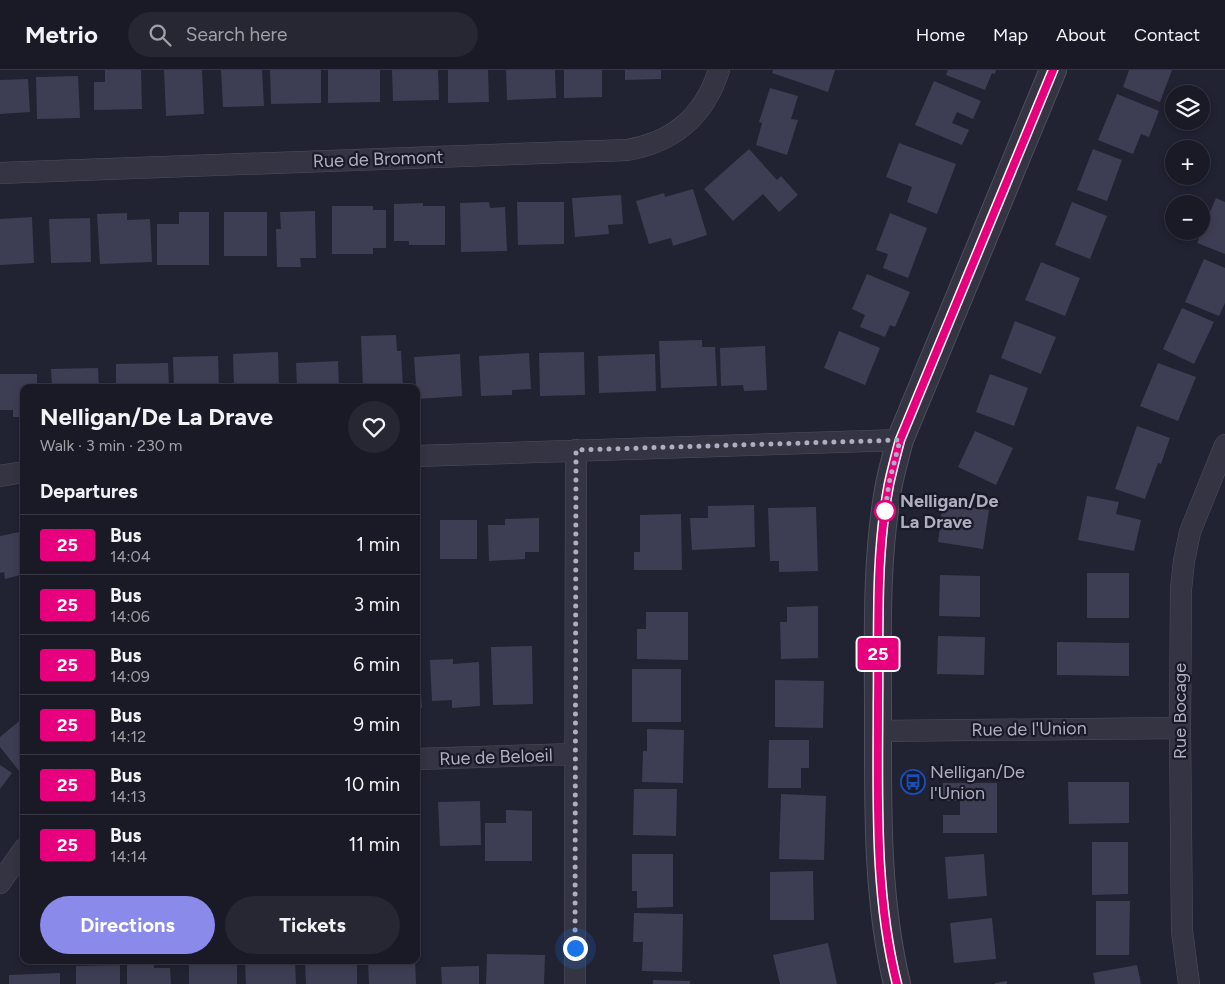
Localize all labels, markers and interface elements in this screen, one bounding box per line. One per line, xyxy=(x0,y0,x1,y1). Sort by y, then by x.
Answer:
search box xyxy=(128,12,478,57)
text: Metrio xyxy=(25,20,98,49)
icon: search xyxy=(146,21,174,49)
text: Search here xyxy=(186,23,287,46)
text: Home xyxy=(916,24,965,46)
text: Map xyxy=(993,24,1028,46)
text: About xyxy=(1056,24,1106,46)
text: Contact xyxy=(1134,24,1200,46)
map controls xyxy=(1165,85,1210,240)
button: layers xyxy=(1165,85,1210,130)
button: + xyxy=(1165,140,1210,185)
street label: Rue de Bromont xyxy=(312,146,444,172)
button: − xyxy=(1165,195,1210,240)
button: heart xyxy=(348,401,400,453)
text: Nelligan/De La Drave xyxy=(40,402,273,431)
text: Walk · 3 min · 230 m xyxy=(40,436,182,455)
text: Departures xyxy=(40,480,138,503)
place label: Nelligan/De La Drave xyxy=(900,490,998,533)
marker: Nelligan/De La Drave xyxy=(874,500,896,522)
text: Bus xyxy=(110,524,141,547)
text: 1 min xyxy=(356,533,400,556)
text: 25 xyxy=(57,534,78,556)
text: 14:04 xyxy=(110,547,151,566)
text: Bus xyxy=(110,584,141,607)
text: 3 min xyxy=(354,593,400,616)
text: 25 xyxy=(57,594,78,616)
text: 14:06 xyxy=(110,607,150,626)
line badge: 25 xyxy=(856,638,900,670)
text: 25 xyxy=(868,643,888,665)
text: Bus xyxy=(110,644,141,667)
text: 6 min xyxy=(353,653,400,676)
text: 25 xyxy=(57,654,78,676)
street label: Rue Bocage xyxy=(1169,663,1191,759)
text: 14:09 xyxy=(110,667,150,686)
text: Bus xyxy=(110,704,141,727)
text: 9 min xyxy=(353,713,400,736)
text: 25 xyxy=(57,714,78,736)
street label: Rue de l'Union xyxy=(971,717,1087,741)
text: 14:12 xyxy=(110,727,146,746)
street label: Rue de Beloeil xyxy=(439,744,553,770)
place label: Nelligan/De l'Union xyxy=(930,761,1025,804)
text: Bus xyxy=(110,764,141,787)
bus stop icon: Nelligan/De l'Union xyxy=(900,769,926,795)
text: 10 min xyxy=(344,773,400,796)
text: 25 xyxy=(57,774,78,796)
text: 14:13 xyxy=(110,787,146,806)
text: Bus xyxy=(110,824,141,847)
text: 11 min xyxy=(348,833,400,856)
text: 25 xyxy=(57,834,78,856)
text: 14:14 xyxy=(110,847,147,866)
button: Directions xyxy=(40,896,215,954)
button: Tickets xyxy=(225,896,400,954)
your location xyxy=(563,936,588,961)

